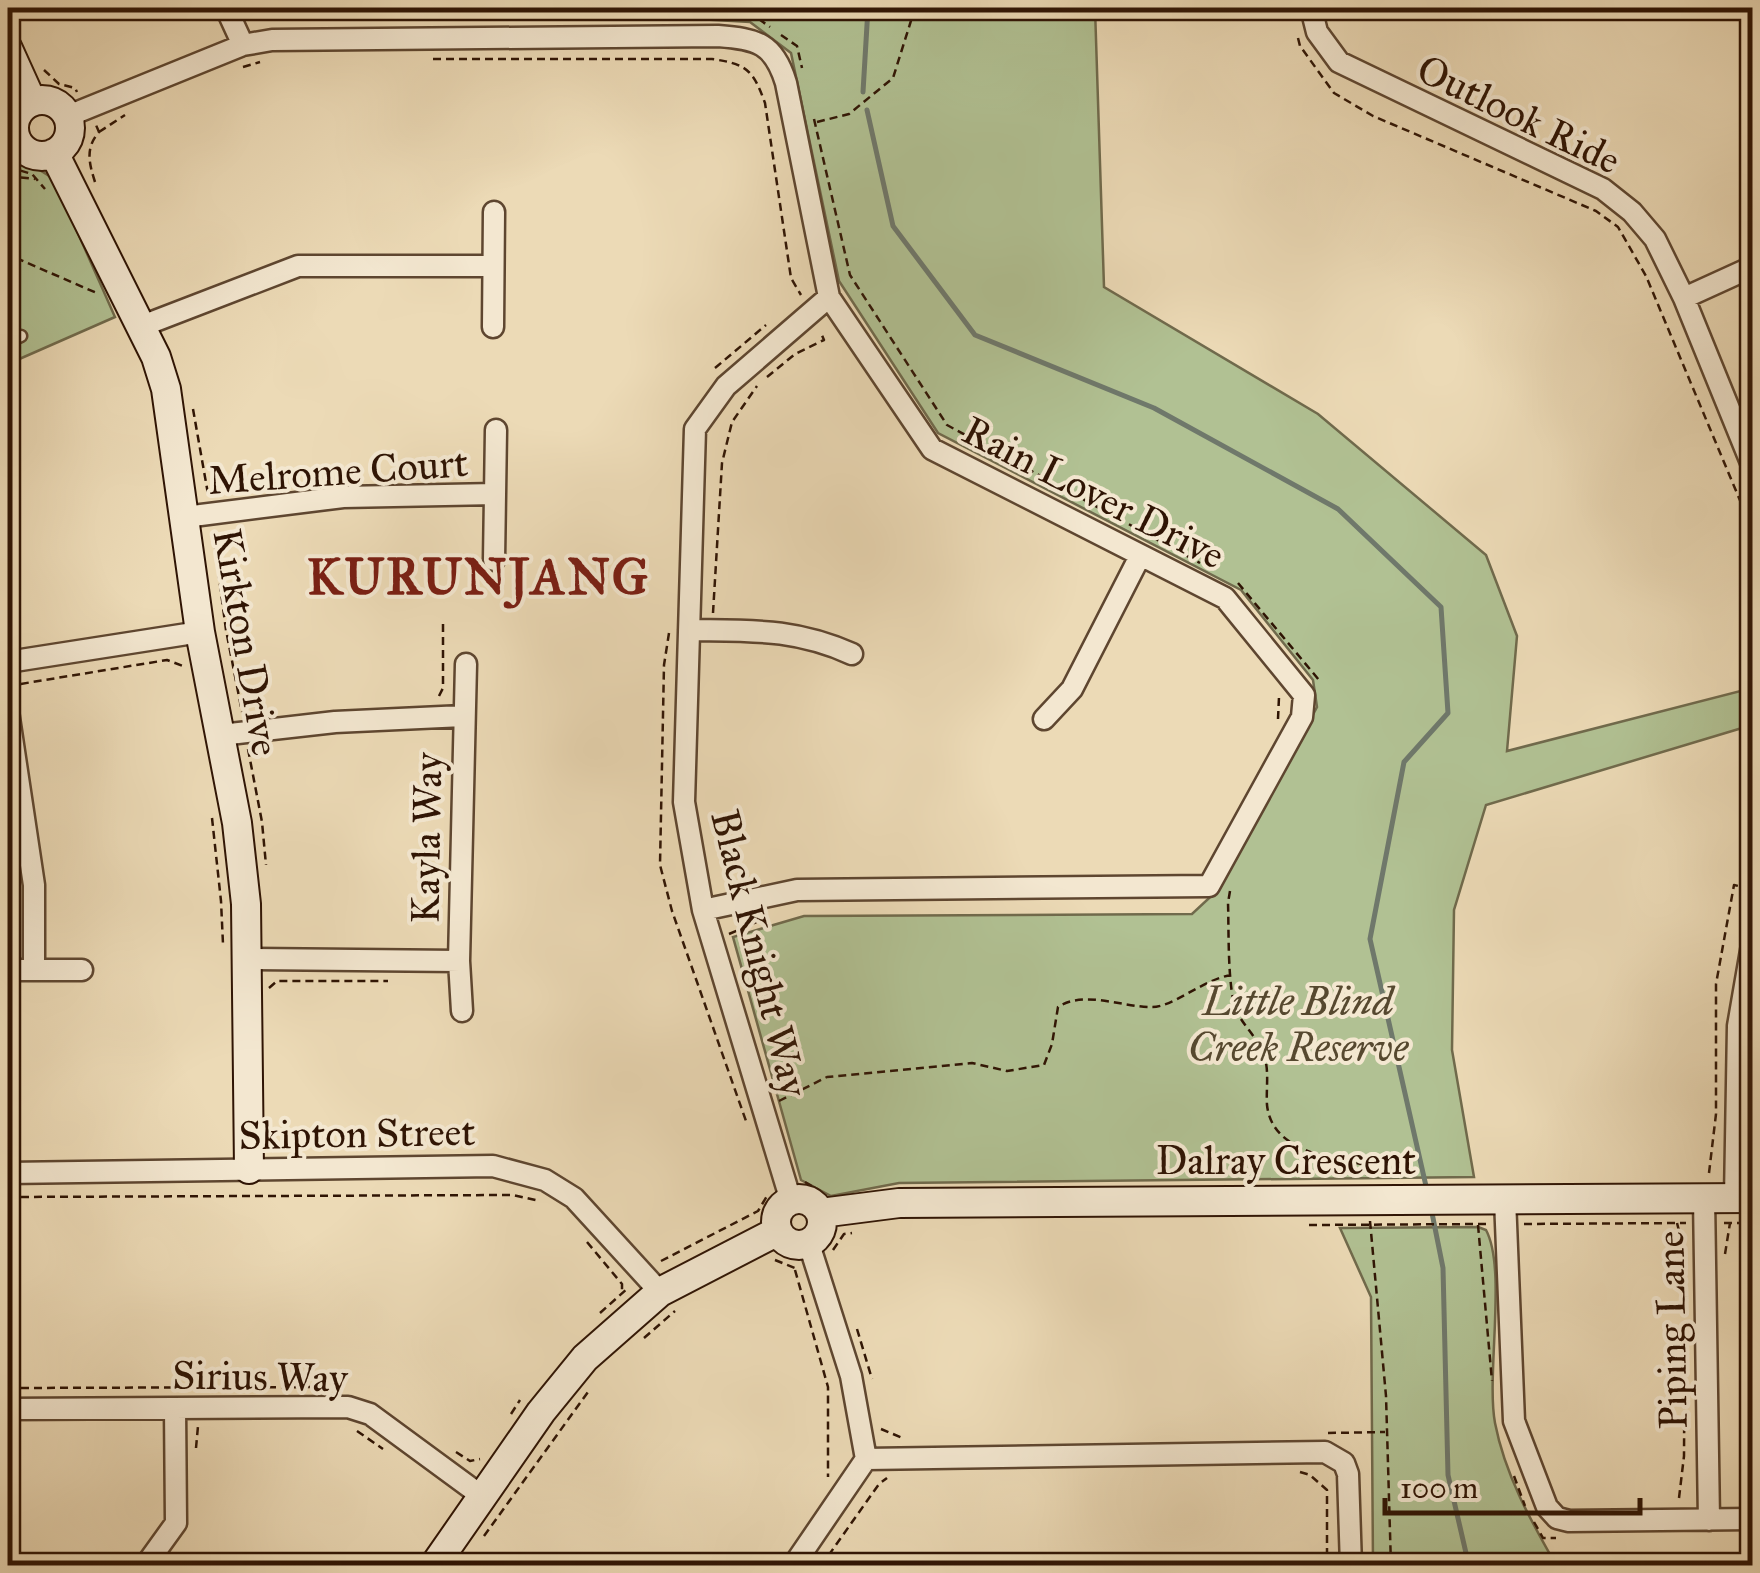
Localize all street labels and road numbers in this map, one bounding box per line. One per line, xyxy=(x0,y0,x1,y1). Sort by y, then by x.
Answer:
street label: Outlook Ride xyxy=(1409,44,1628,185)
street label: Rain Lover Drive xyxy=(955,405,1233,580)
street label: Melrome Court xyxy=(206,438,470,505)
street label: Kirkton Drive xyxy=(202,525,291,760)
street label: Kayla Way xyxy=(401,751,453,924)
street label: Black Knight Way xyxy=(700,805,819,1103)
street label: Skipton Street xyxy=(238,1107,476,1160)
street label: Dalray Crescent xyxy=(1156,1136,1416,1185)
street label: Piping Lane xyxy=(1645,1230,1698,1430)
street label: Sirius Way xyxy=(172,1350,349,1403)

